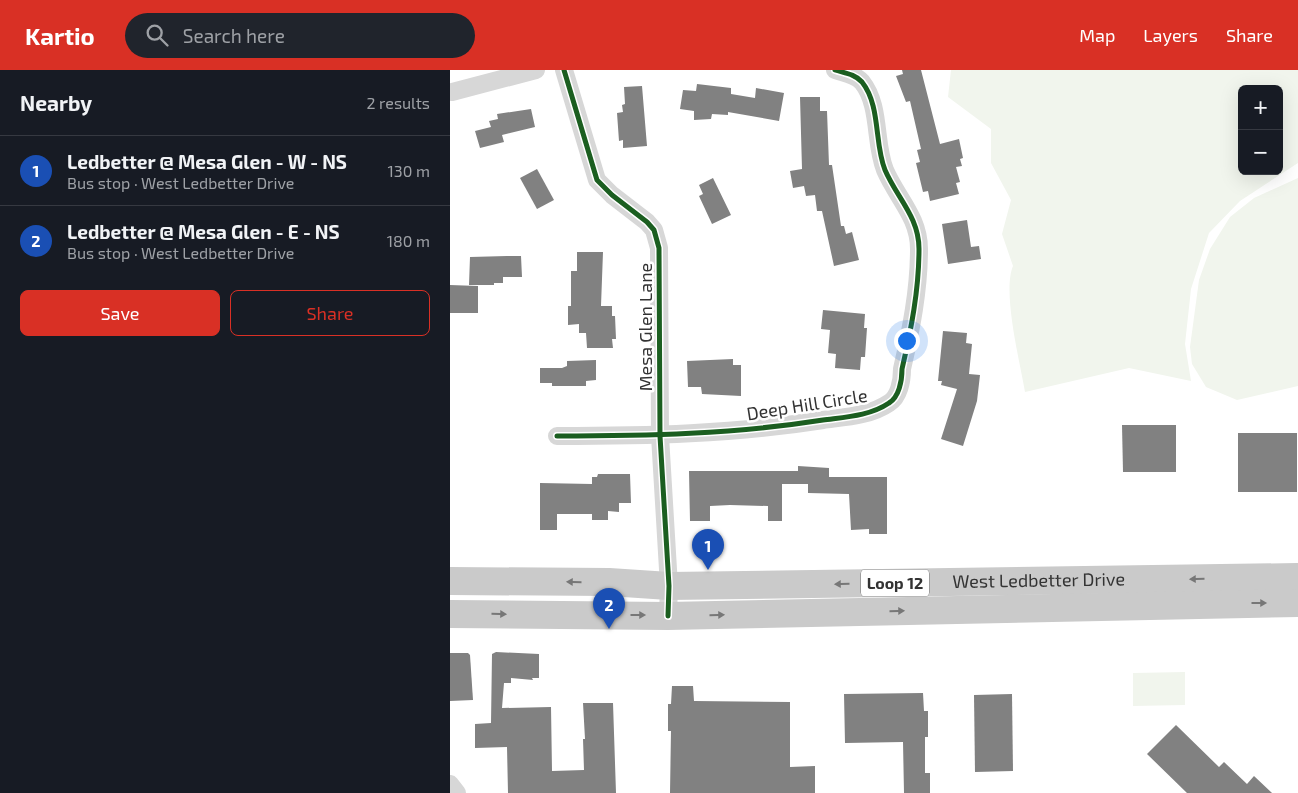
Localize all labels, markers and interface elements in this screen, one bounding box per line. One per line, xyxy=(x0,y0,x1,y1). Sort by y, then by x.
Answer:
search box xyxy=(125,13,475,58)
text: Kartio xyxy=(25,21,95,50)
icon: search xyxy=(143,21,171,49)
text: Search here xyxy=(183,24,285,47)
text: Map xyxy=(1079,24,1115,46)
text: Layers xyxy=(1143,24,1198,46)
text: Share xyxy=(1226,24,1273,46)
map controls xyxy=(1238,85,1283,175)
button: + xyxy=(1238,85,1283,130)
text: Nearby xyxy=(20,90,92,115)
text: 2 results xyxy=(367,93,430,112)
button: − xyxy=(1238,130,1283,175)
text: Ledbetter @ Mesa Glen - W - NS xyxy=(67,150,347,173)
text: 1 xyxy=(33,161,39,180)
text: 130 m xyxy=(388,161,430,180)
text: Bus stop · West Ledbetter Drive xyxy=(67,173,294,192)
text: Ledbetter @ Mesa Glen - E - NS xyxy=(67,220,340,243)
text: 2 xyxy=(31,231,41,250)
text: 180 m xyxy=(387,231,430,250)
text: Bus stop · West Ledbetter Drive xyxy=(67,243,294,262)
street label: Mesa Glen Lane xyxy=(634,263,656,391)
button: Save xyxy=(20,290,220,336)
button: Share xyxy=(230,290,430,336)
your location xyxy=(894,328,920,354)
street label: Deep Hill Circle xyxy=(745,384,869,424)
pin: 1 xyxy=(692,529,724,570)
street label: West Ledbetter Drive xyxy=(952,567,1125,592)
road number: Loop 12 xyxy=(861,569,929,596)
one-way arrow xyxy=(1189,575,1205,583)
one-way arrow xyxy=(566,578,582,586)
one-way arrow xyxy=(834,580,850,588)
pin: 2 xyxy=(593,588,625,629)
one-way arrow xyxy=(1251,599,1267,607)
one-way arrow xyxy=(889,606,905,614)
one-way arrow xyxy=(709,610,725,618)
one-way arrow xyxy=(491,611,507,619)
one-way arrow xyxy=(630,612,646,620)

